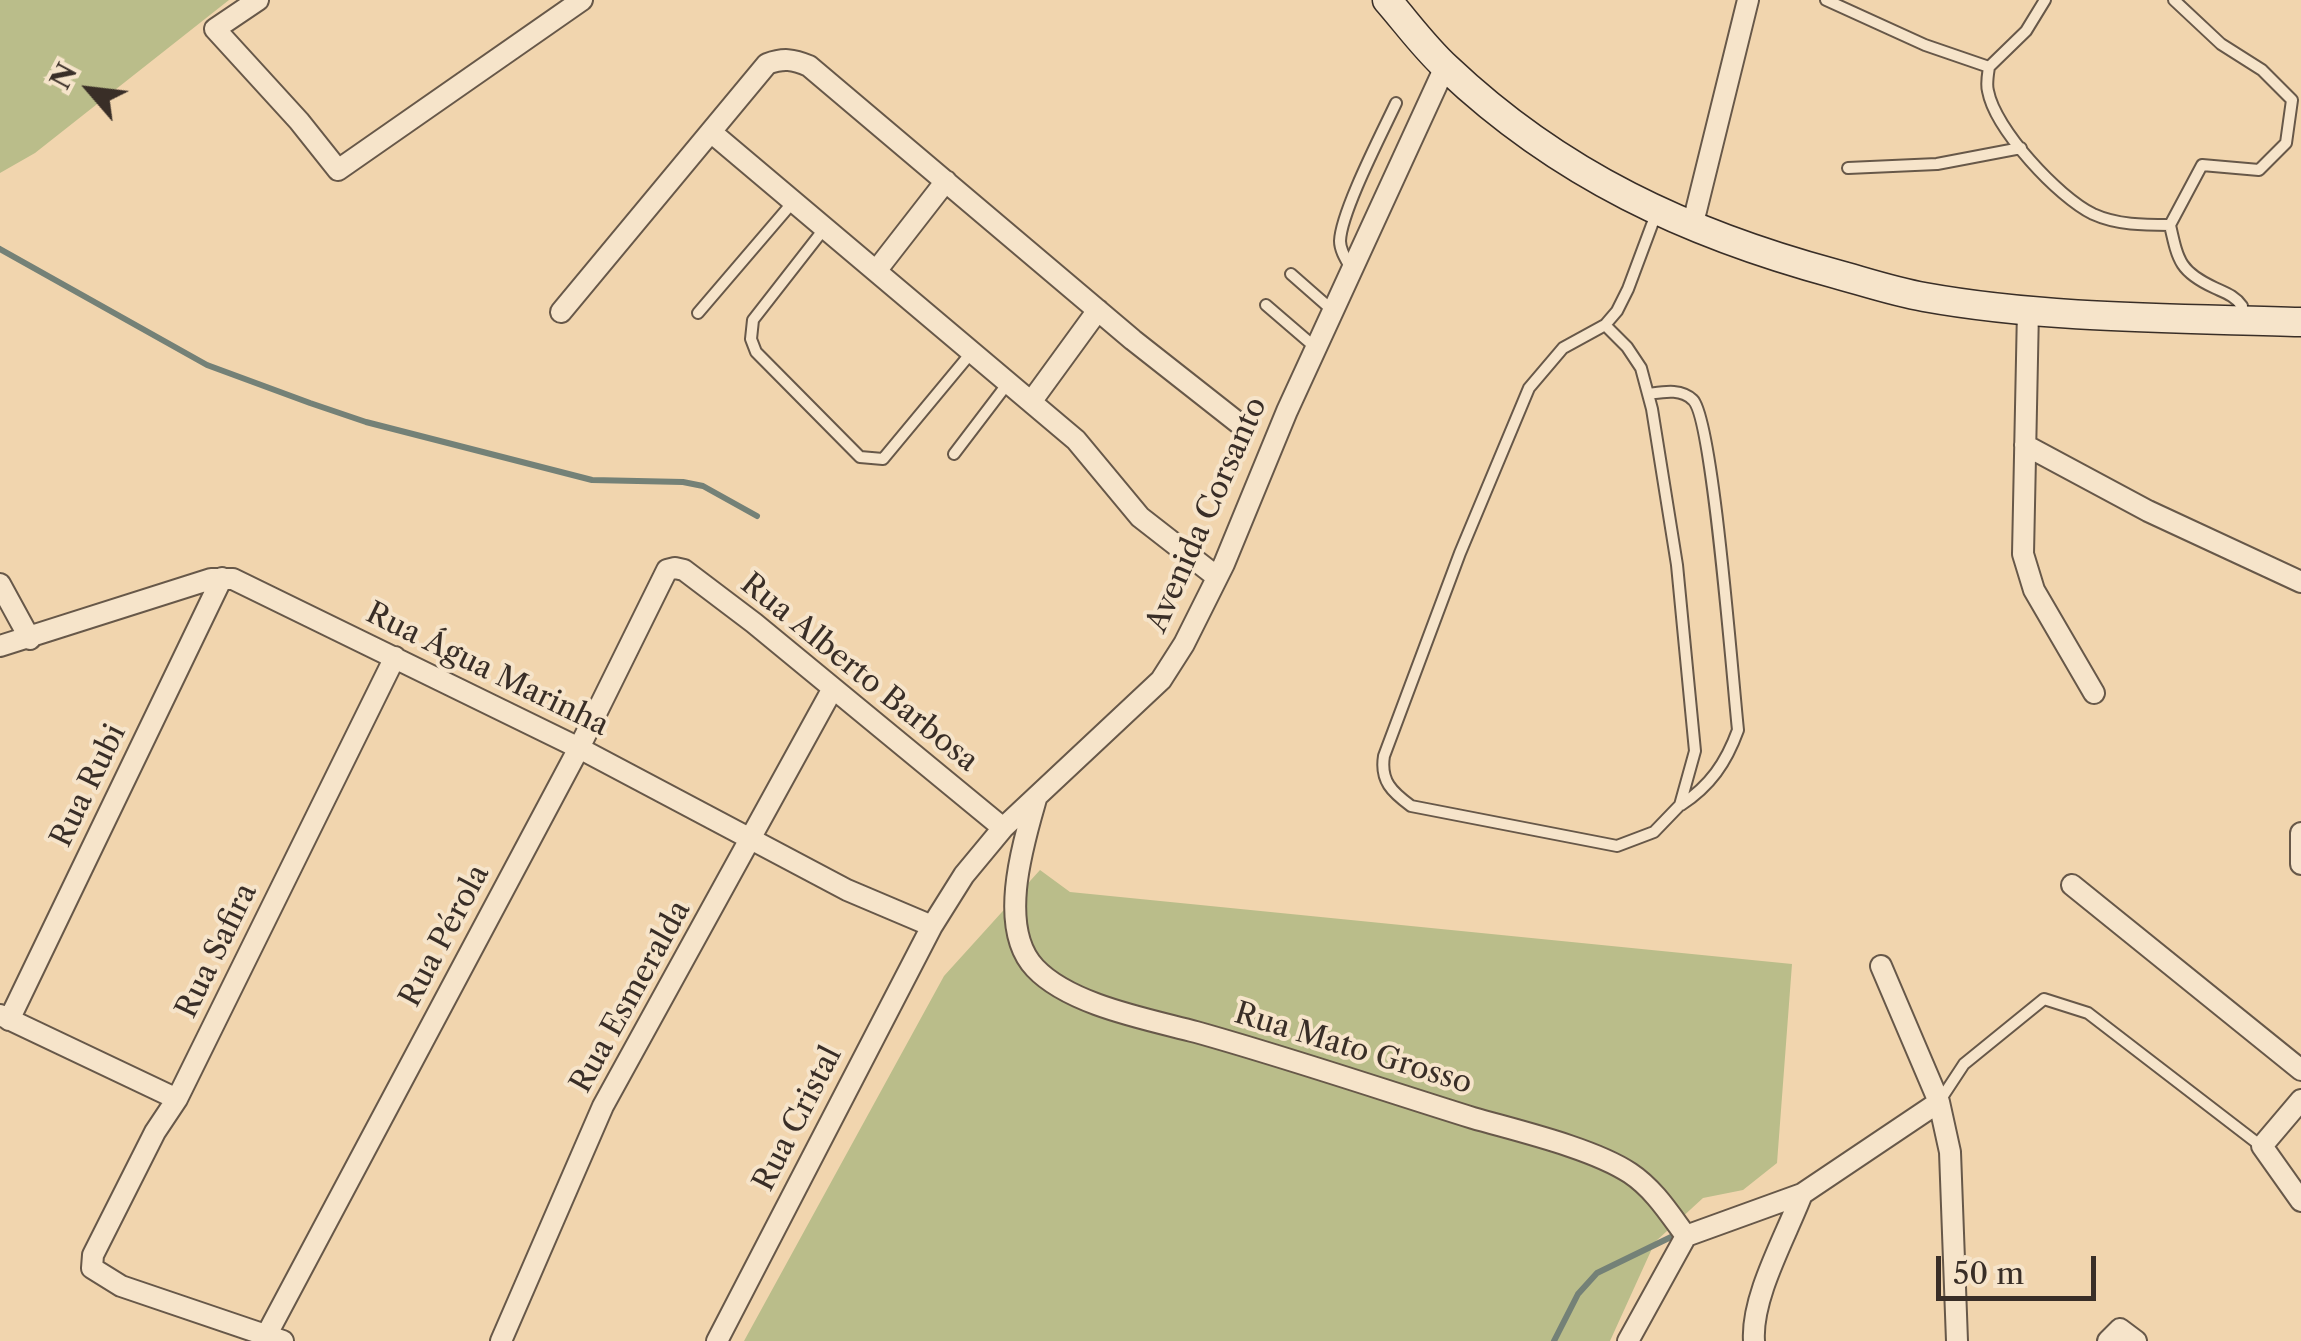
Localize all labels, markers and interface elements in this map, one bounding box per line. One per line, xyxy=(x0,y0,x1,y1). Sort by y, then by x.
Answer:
north arrow xyxy=(40,40,140,140)
text: N xyxy=(43,57,84,95)
street label: Avenida Corsanto xyxy=(1139,392,1275,638)
street label: Rua Alberto Barbosa xyxy=(733,566,985,780)
street label: Rua Água Marinha xyxy=(360,596,614,744)
street label: Rua Rubi xyxy=(44,719,134,853)
street label: Rua Pérola xyxy=(393,859,497,1013)
street label: Rua Safira xyxy=(169,878,265,1024)
street label: Rua Esmeralda xyxy=(563,895,699,1099)
street label: Rua Mato Grosso xyxy=(1230,996,1476,1102)
street label: Rua Cristal xyxy=(746,1041,850,1197)
scale bar xyxy=(1941,1236,2101,1298)
text: 50 m xyxy=(1953,1255,2024,1292)

